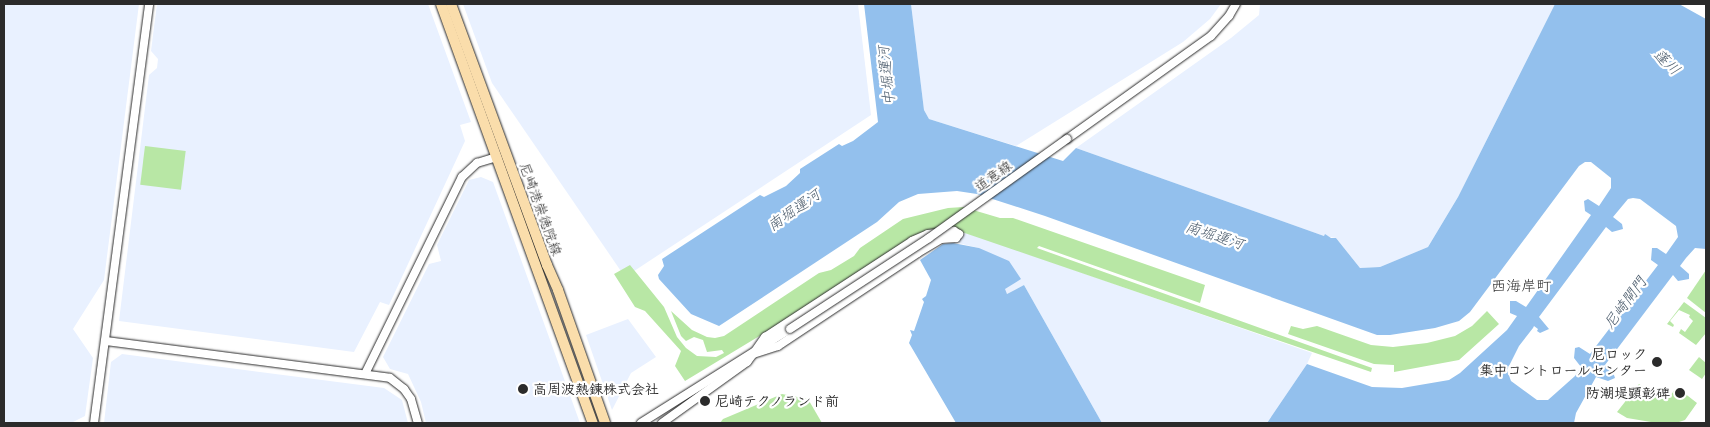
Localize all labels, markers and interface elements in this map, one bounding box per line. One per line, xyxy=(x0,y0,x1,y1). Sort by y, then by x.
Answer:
water label: 蓬川 xyxy=(1651,44,1685,78)
water label: 中堀運河 xyxy=(873,45,897,107)
street label: 道意線 xyxy=(971,157,1015,195)
street label: 尼崎港崇徳院線 xyxy=(516,160,566,258)
water label: 南堀運河 xyxy=(763,184,823,234)
water label: 南堀運河 xyxy=(1184,216,1246,252)
water label: 尼崎閘門 xyxy=(1599,273,1649,331)
district label: 西海岸町 xyxy=(1491,276,1551,294)
place label: 尼ロック 集中コントロールセンター xyxy=(1479,346,1647,378)
marker: 尼ロック 集中コントロールセンター xyxy=(1651,356,1663,368)
place label: 高周波熱錬株式会社 xyxy=(533,381,659,397)
marker: 高周波熱錬株式会社 xyxy=(517,383,529,395)
place label: 防潮堤顕彰碑 xyxy=(1586,385,1670,401)
marker: 防潮堤顕彰碑 xyxy=(1674,387,1686,399)
place label: 尼崎テクノランド前 xyxy=(715,393,841,409)
marker: 尼崎テクノランド前 xyxy=(699,395,711,407)

